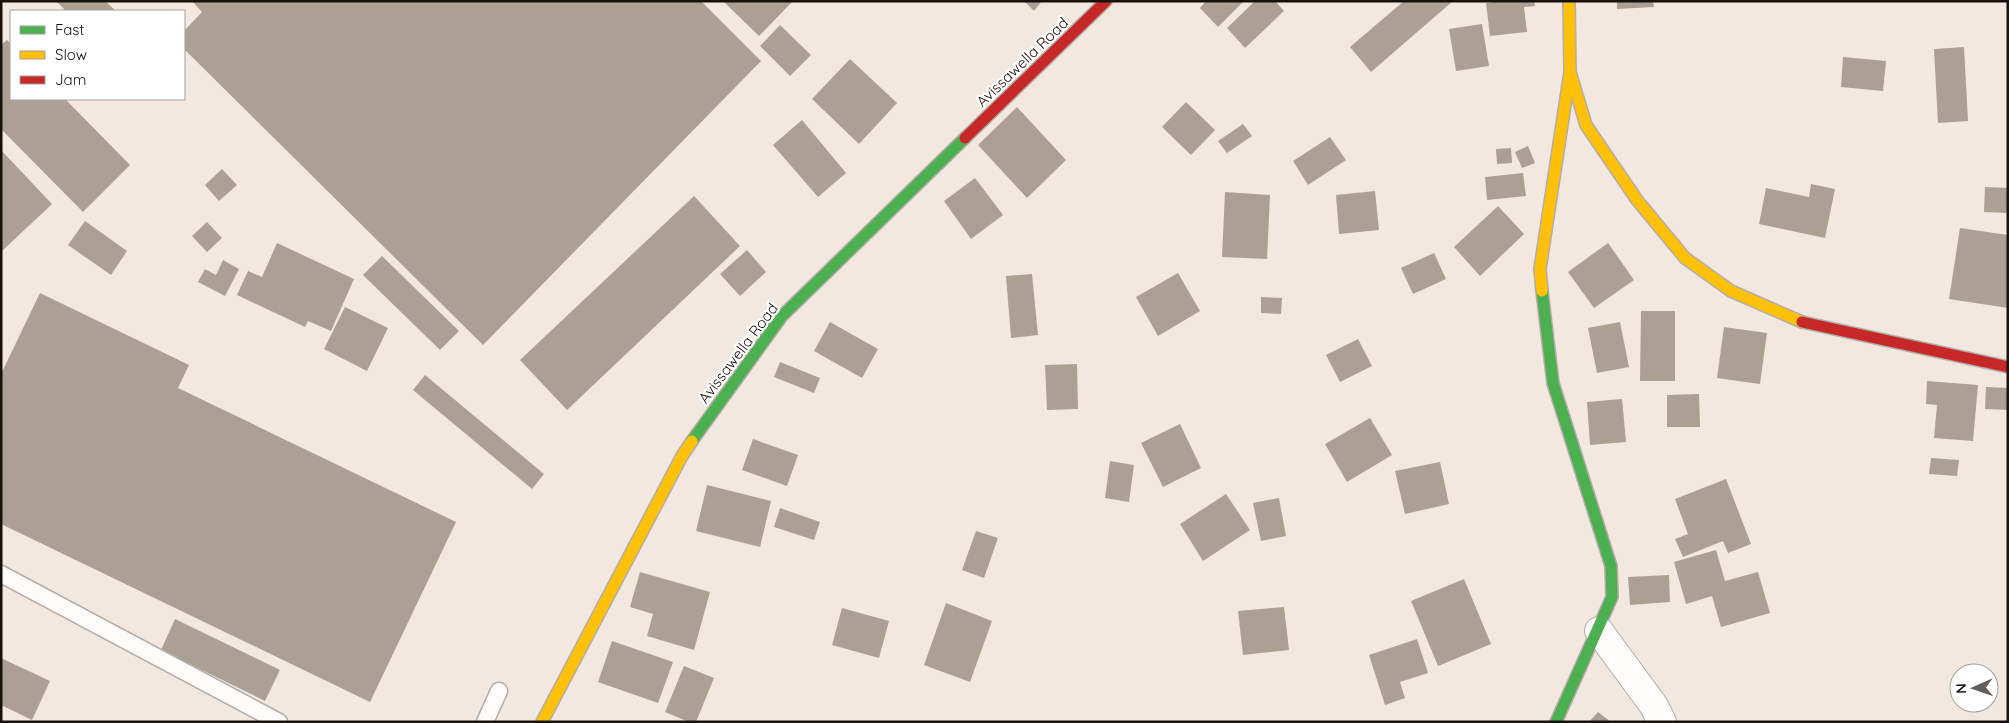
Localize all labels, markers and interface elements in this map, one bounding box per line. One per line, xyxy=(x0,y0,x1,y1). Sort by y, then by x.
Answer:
legend xyxy=(10,10,185,100)
street label: Avissawella Road xyxy=(972,13,1072,111)
text: Fast xyxy=(55,20,84,39)
text: Slow xyxy=(55,45,87,64)
text: Jam xyxy=(55,70,86,89)
street label: Avissawella Road xyxy=(694,299,782,407)
north arrow xyxy=(1949,663,1999,713)
text: N xyxy=(1952,683,1970,694)

